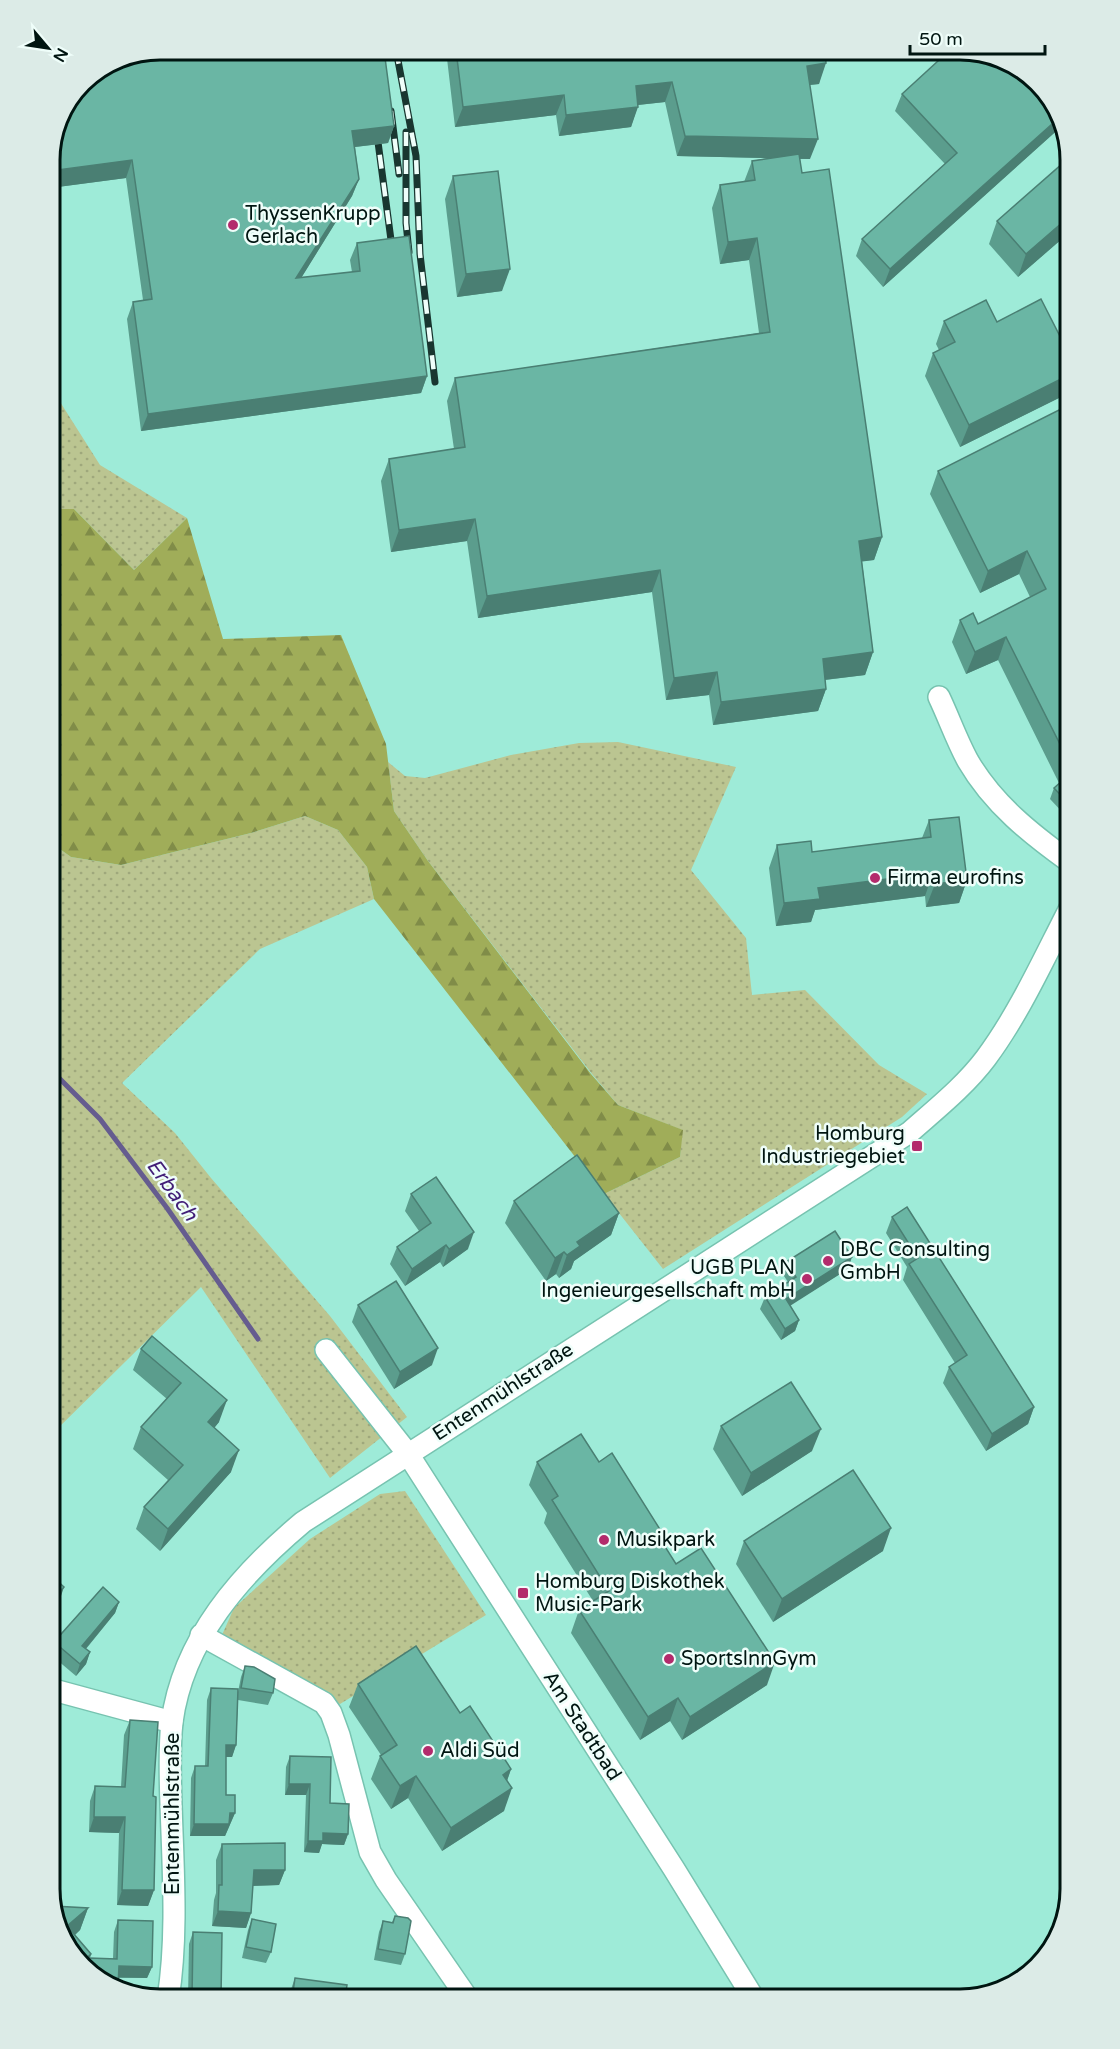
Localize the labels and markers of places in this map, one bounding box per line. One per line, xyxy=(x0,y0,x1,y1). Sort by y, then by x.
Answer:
place label: ThyssenKrupp Gerlach xyxy=(245,202,381,249)
marker: ThyssenKrupp Gerlach xyxy=(226,218,240,232)
place label: Firma eurofins xyxy=(887,866,1024,890)
marker: Firma eurofins xyxy=(868,871,882,885)
place label: Homburg Industriegebiet xyxy=(761,1122,905,1169)
marker: Homburg Industriegebiet xyxy=(910,1139,924,1153)
place label: DBC Consulting GmbH xyxy=(840,1238,990,1285)
marker: DBC Consulting GmbH xyxy=(821,1254,835,1268)
place label: UGB PLAN Ingenieurgesellschaft mbH xyxy=(541,1256,795,1303)
marker: UGB PLAN Ingenieurgesellschaft mbH xyxy=(800,1272,814,1286)
place label: Musikpark xyxy=(616,1528,715,1552)
marker: Musikpark xyxy=(597,1533,611,1547)
place label: Homburg Diskothek Music-Park xyxy=(535,1570,725,1617)
marker: Homburg Diskothek Music-Park xyxy=(516,1586,530,1600)
place label: SportsInnGym xyxy=(681,1647,817,1671)
marker: SportsInnGym xyxy=(662,1652,676,1666)
place label: Aldi Süd xyxy=(440,1739,520,1763)
marker: Aldi Süd xyxy=(421,1744,435,1758)

